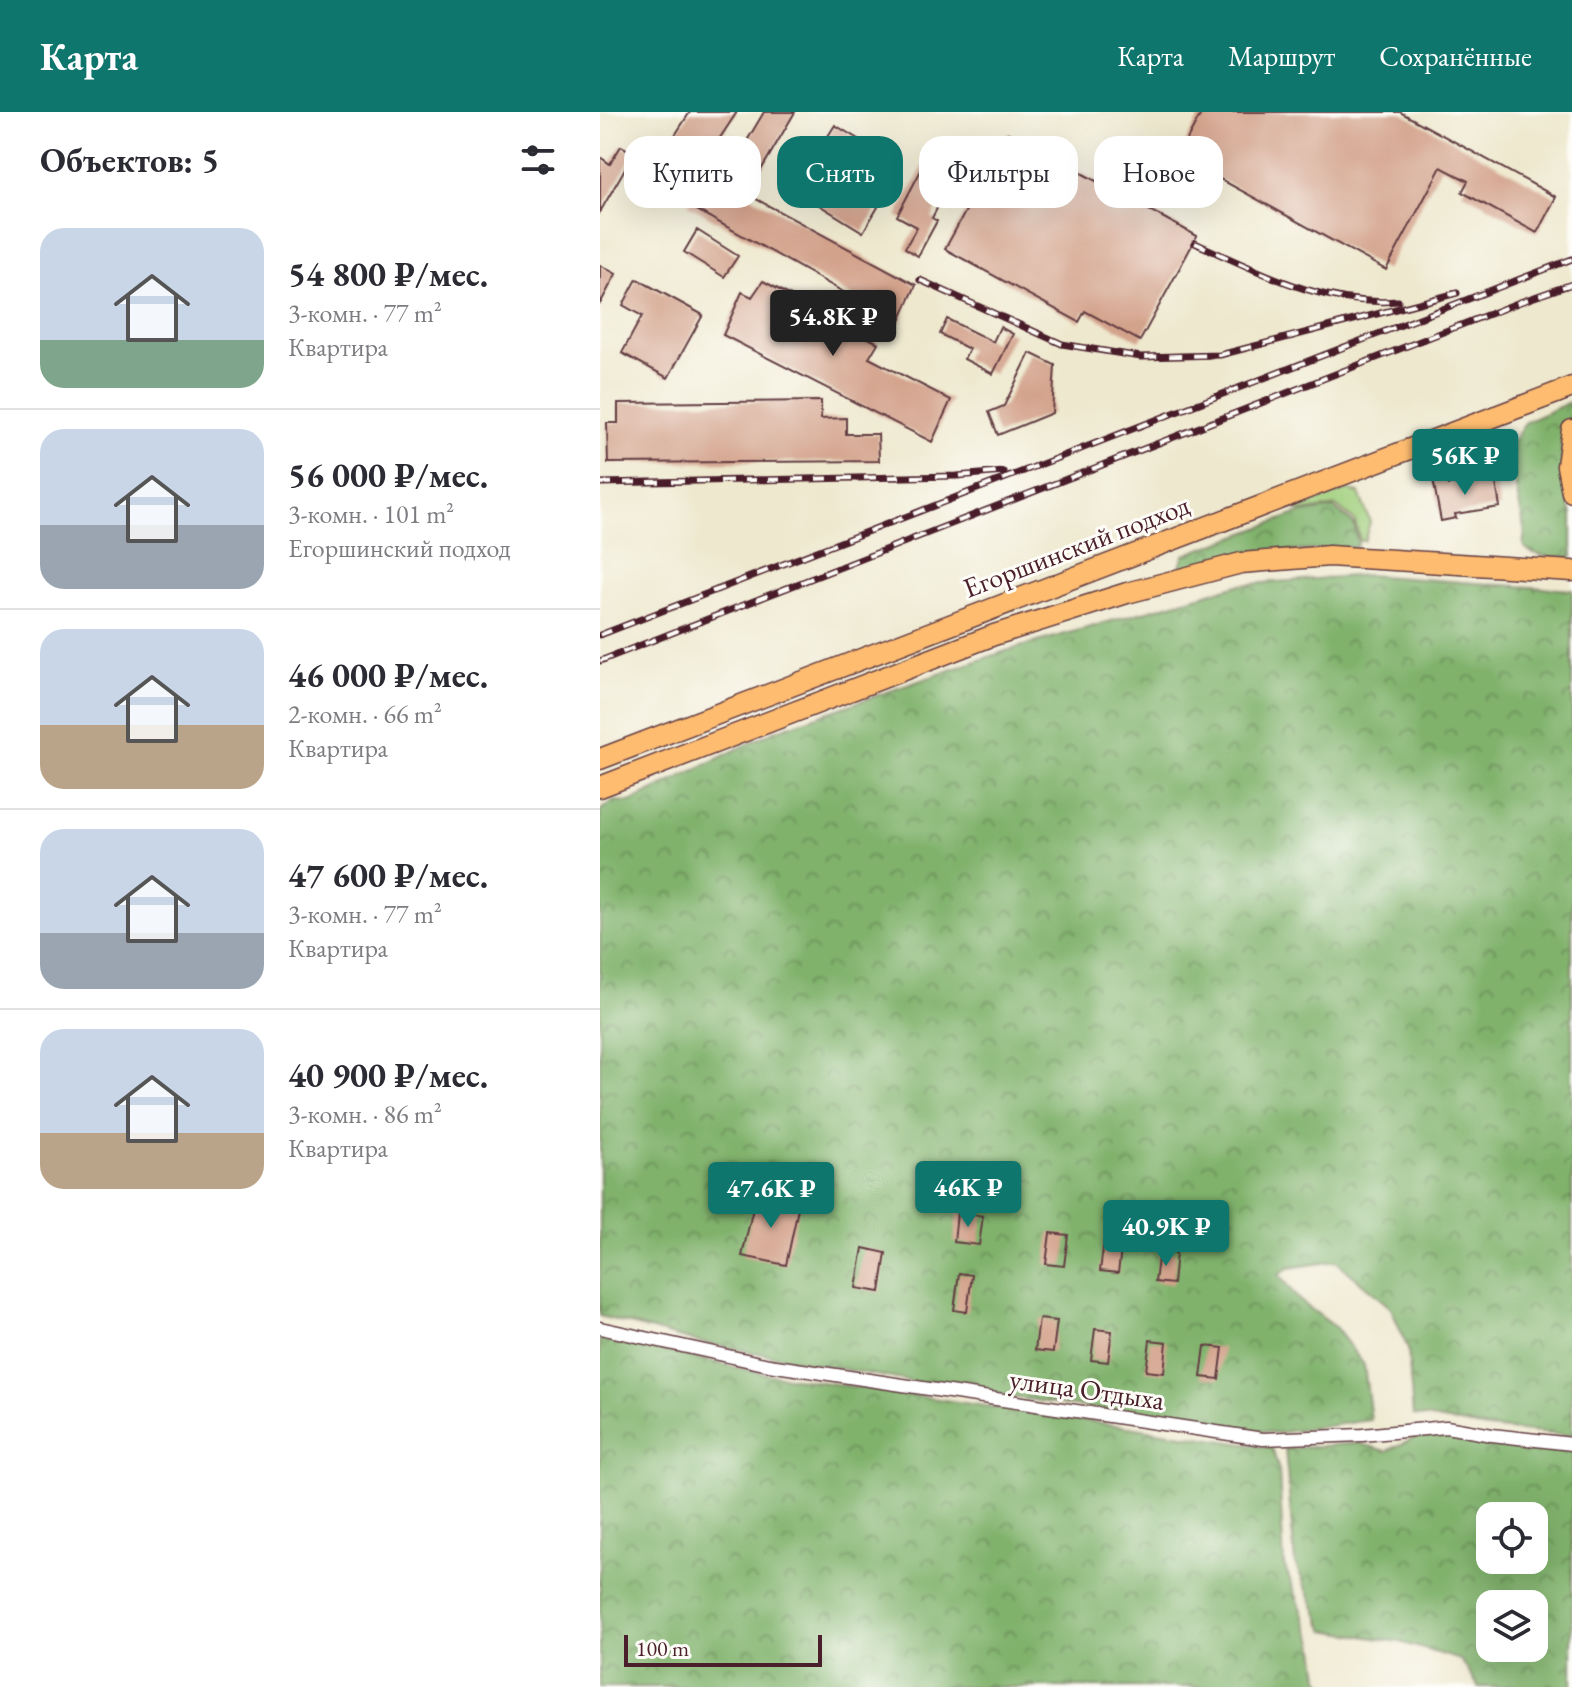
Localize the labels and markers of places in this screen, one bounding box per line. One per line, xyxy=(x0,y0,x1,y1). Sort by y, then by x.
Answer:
pin: 54.8K ₽ xyxy=(759,290,907,358)
pin: 56K ₽ xyxy=(1409,429,1521,497)
pin: 46K ₽ xyxy=(912,1161,1024,1229)
pin: 47.6K ₽ xyxy=(697,1162,845,1230)
pin: 40.9K ₽ xyxy=(1092,1200,1240,1268)

